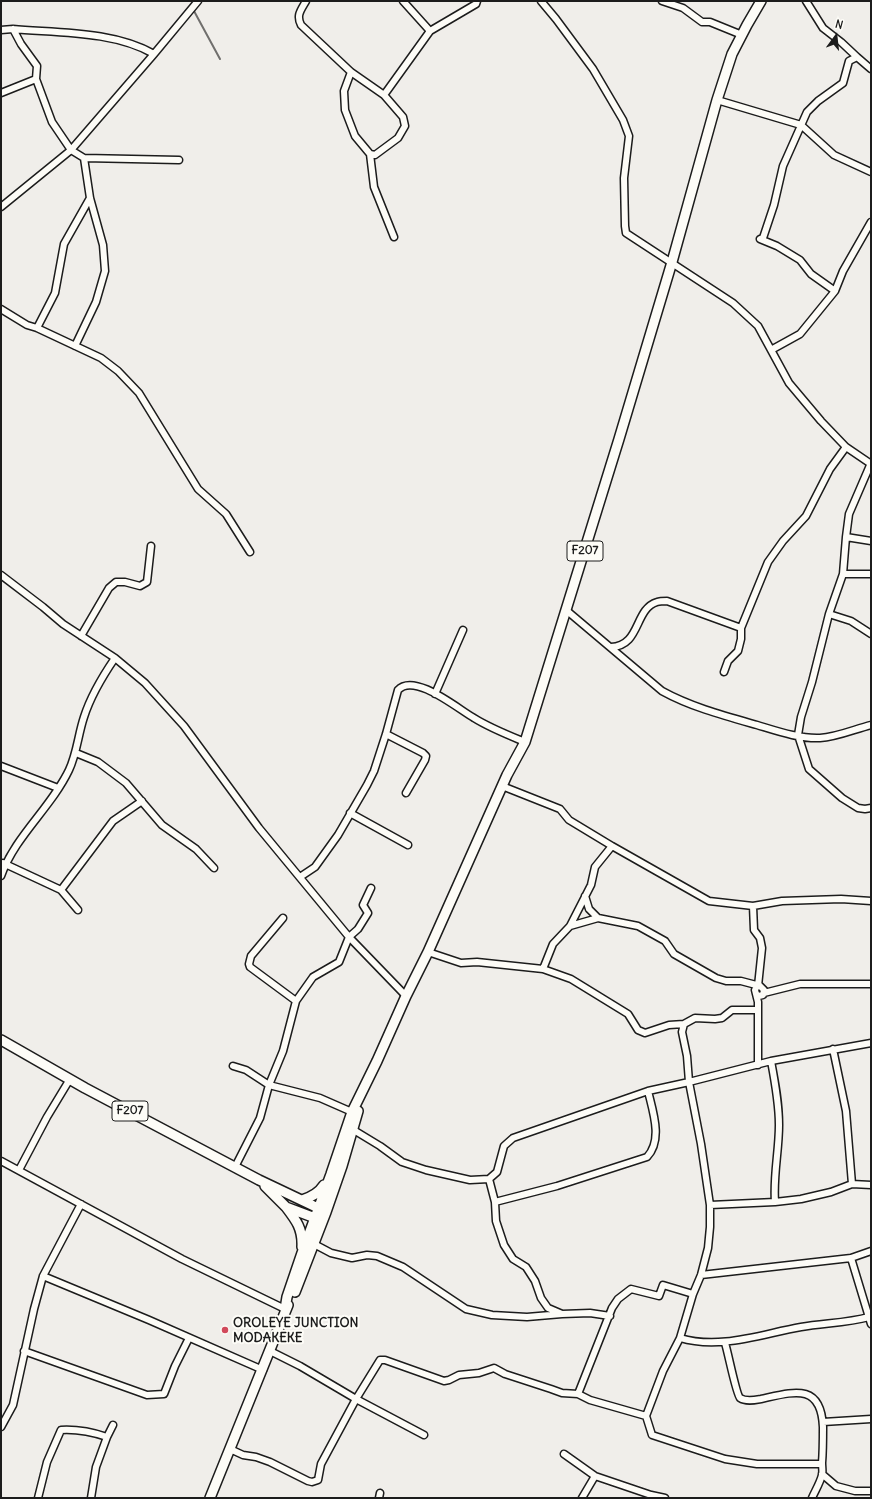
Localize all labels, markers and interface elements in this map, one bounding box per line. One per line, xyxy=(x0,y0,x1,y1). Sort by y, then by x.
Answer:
north arrow xyxy=(816,16,856,56)
text: N xyxy=(834,17,845,32)
road number: F207 xyxy=(567,541,603,561)
road number: F207 xyxy=(112,1101,148,1121)
place label: OROLEYE JUNCTION MODAKEKE xyxy=(233,1315,358,1346)
marker: OROLEYE JUNCTION MODAKEKE xyxy=(220,1325,230,1335)

